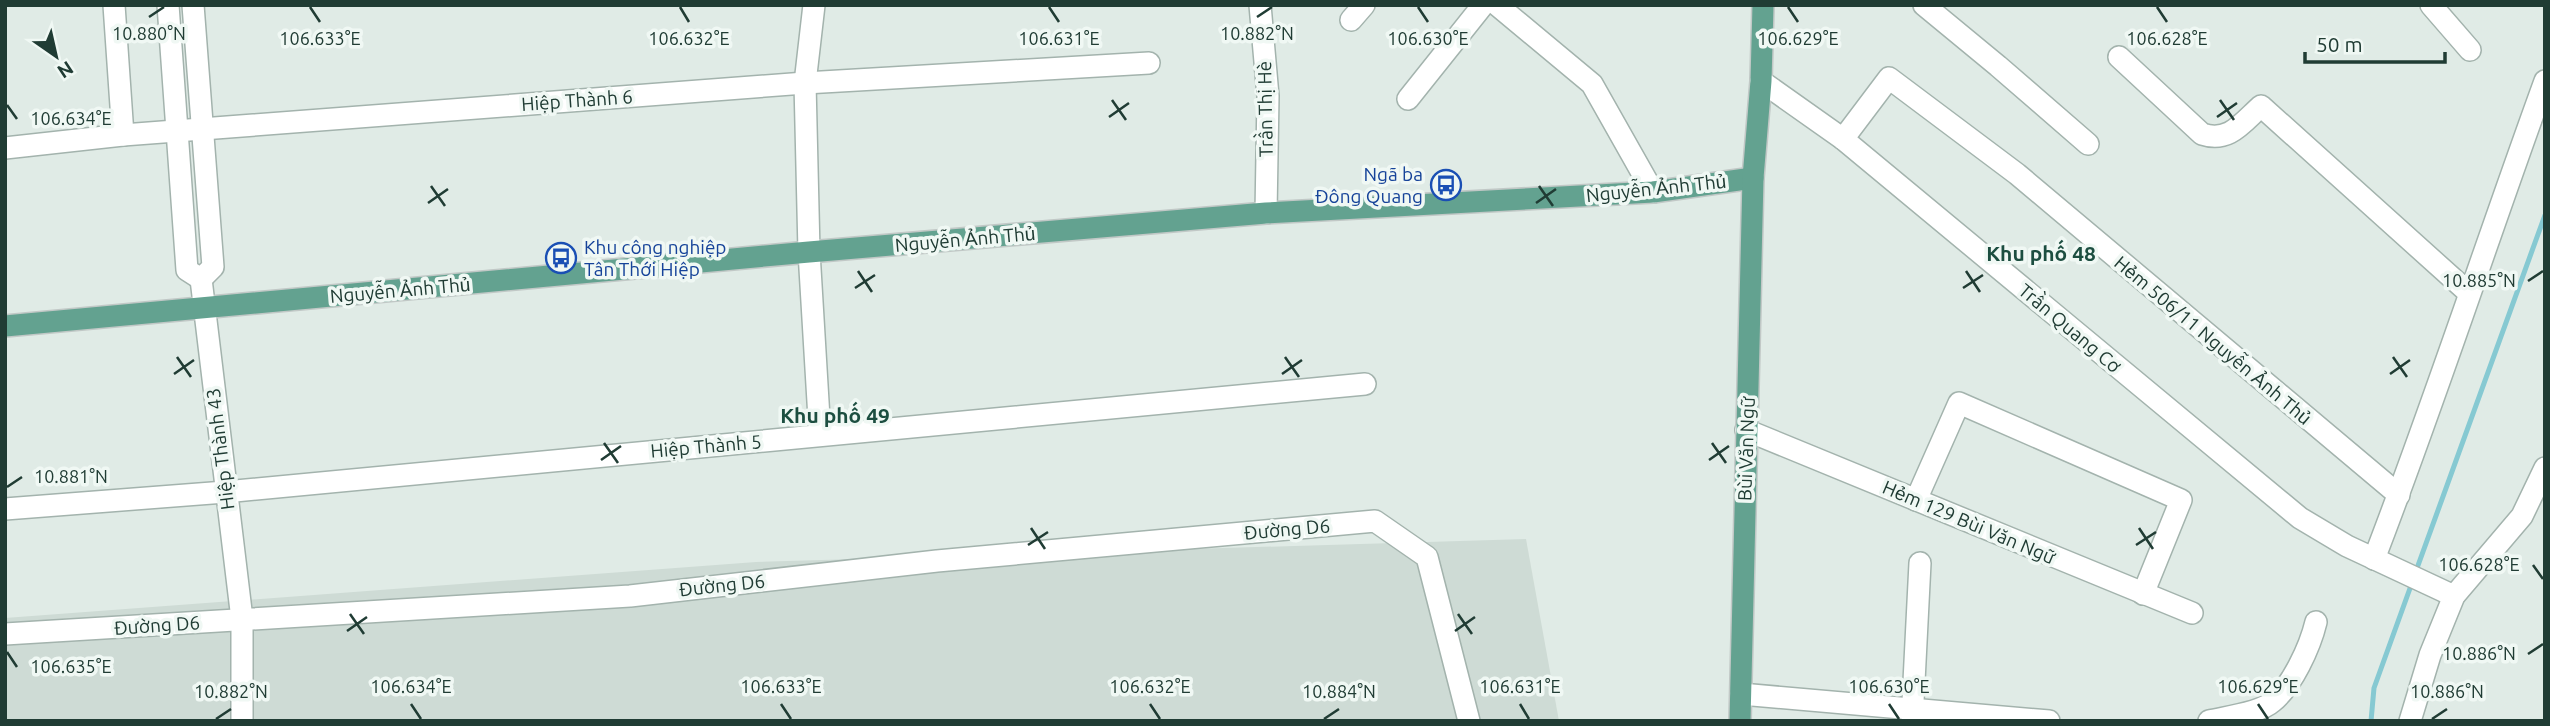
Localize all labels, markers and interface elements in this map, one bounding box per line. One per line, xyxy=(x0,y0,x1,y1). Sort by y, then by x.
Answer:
north arrow xyxy=(21,21,91,91)
scale bar xyxy=(2305,21,2445,65)
text: 10.880°N xyxy=(112,23,186,43)
text: 10.882°N xyxy=(1220,23,1294,43)
text: 106.633°E xyxy=(279,28,361,48)
text: 106.632°E xyxy=(648,28,730,48)
text: 106.631°E xyxy=(1018,28,1100,48)
text: 106.630°E xyxy=(1387,28,1469,48)
text: 106.629°E xyxy=(1757,28,1839,48)
text: 106.628°E xyxy=(2126,28,2208,48)
text: 50 m xyxy=(2316,32,2363,56)
text: N xyxy=(53,57,78,83)
street label: Trần Thị Hè xyxy=(1251,61,1277,157)
street label: Hiệp Thành 6 xyxy=(520,85,634,115)
text: 106.634°E xyxy=(30,108,112,128)
place label: Ngã ba Đông Quang xyxy=(1315,163,1423,207)
bus stop icon: Ngã ba Đông Quang xyxy=(1429,168,1463,202)
street label: Nguyễn Ảnh Thủ xyxy=(1585,168,1727,206)
street label: Nguyễn Ảnh Thủ xyxy=(894,220,1036,256)
place label: Khu công nghiệp Tân Thới Hiệp xyxy=(584,236,726,280)
district label: Khu phố 48 xyxy=(1986,239,2096,265)
bus stop icon: Khu công nghiệp Tân Thới Hiệp xyxy=(544,241,578,275)
street label: Hẻm 506/11 Nguyễn Ảnh Thủ xyxy=(2110,250,2317,429)
text: 10.885°N xyxy=(2442,270,2516,290)
street label: Nguyễn Ảnh Thủ xyxy=(329,271,471,307)
street label: Trần Quang Cơ xyxy=(2015,278,2127,377)
street label: Hiệp Thành 43 xyxy=(202,387,238,511)
street label: Bùi Văn Ngữ xyxy=(1733,396,1759,501)
district label: Khu phố 49 xyxy=(780,401,890,427)
street label: Hiệp Thành 5 xyxy=(649,430,763,462)
text: 10.881°N xyxy=(34,466,108,486)
street label: Hẻm 129 Bùi Văn Ngữ xyxy=(1879,476,2059,569)
street label: Đường D6 xyxy=(1243,514,1331,544)
text: 106.628°E xyxy=(2438,554,2520,574)
street label: Đường D6 xyxy=(678,570,766,600)
street label: Đường D6 xyxy=(113,611,201,639)
text: 10.886°N xyxy=(2442,643,2516,663)
text: 106.635°E xyxy=(30,656,112,676)
text: 106.634°E xyxy=(370,676,452,696)
text: 106.633°E xyxy=(740,676,822,696)
text: 106.632°E xyxy=(1109,676,1191,696)
text: 106.631°E xyxy=(1479,676,1561,696)
text: 106.630°E xyxy=(1848,676,1930,696)
text: 106.629°E xyxy=(2217,676,2299,696)
text: 10.882°N xyxy=(194,681,268,701)
text: 10.884°N xyxy=(1302,681,1376,701)
text: 10.886°N xyxy=(2410,681,2484,701)

